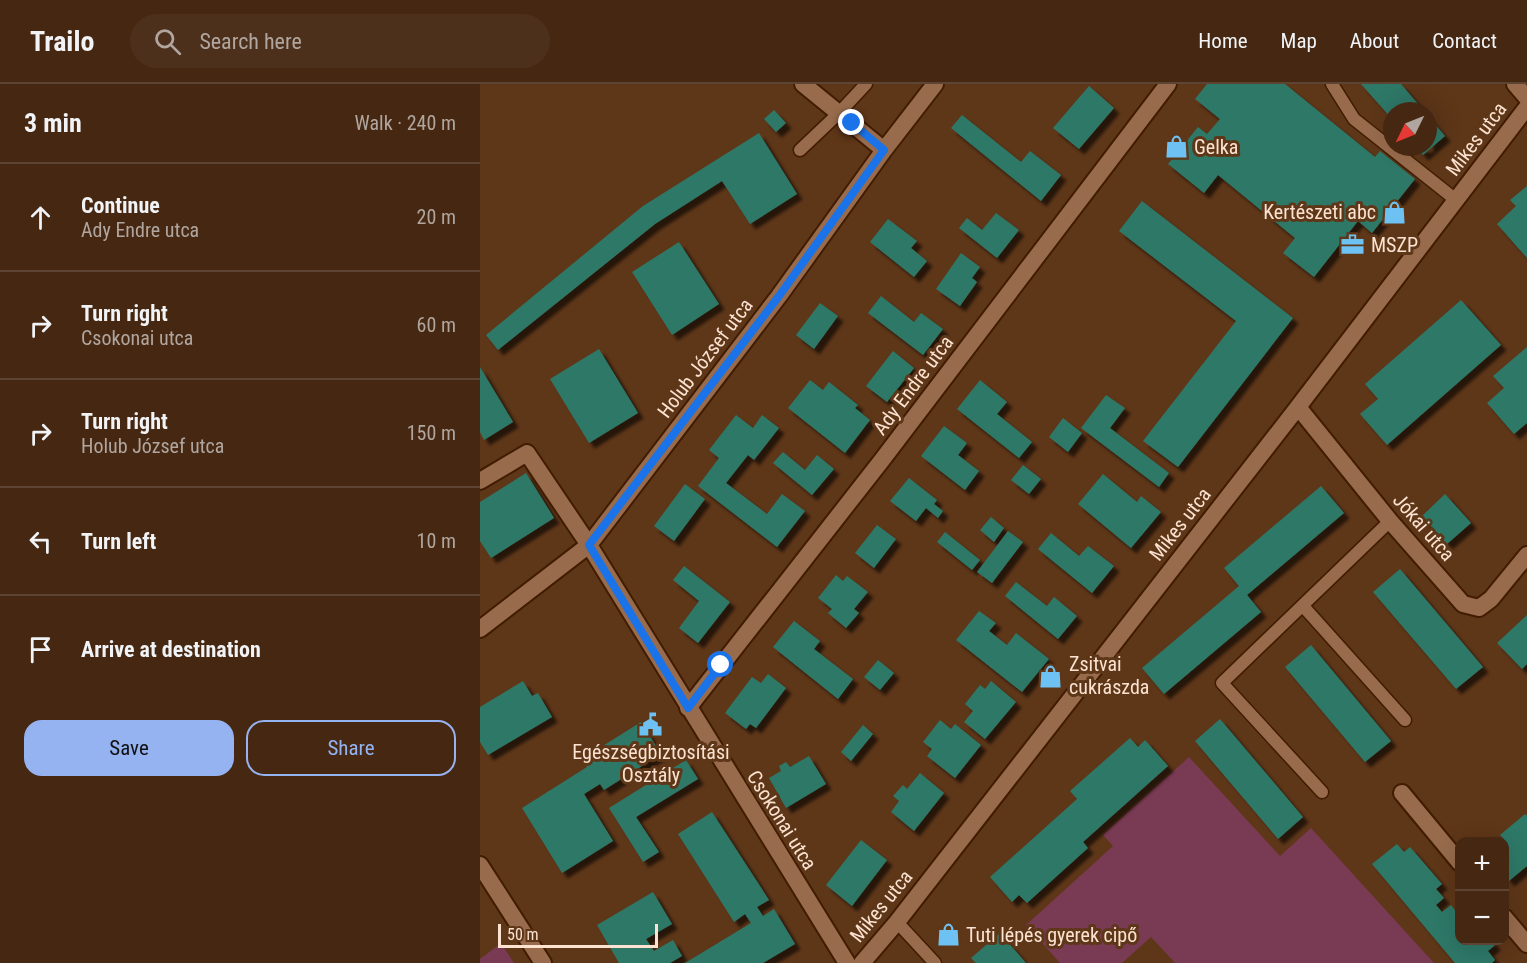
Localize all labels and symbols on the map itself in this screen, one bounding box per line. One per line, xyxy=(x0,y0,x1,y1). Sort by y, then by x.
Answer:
street label: Mikes utca xyxy=(1441,97,1511,181)
north arrow xyxy=(1383,102,1437,156)
route end xyxy=(838,109,864,135)
shop icon: Gelka xyxy=(1163,134,1189,160)
place label: Gelka xyxy=(1194,135,1238,159)
shop icon: Kertészeti abc xyxy=(1381,199,1407,225)
place label: Kertészeti abc xyxy=(1263,200,1376,224)
office icon: MSZP xyxy=(1340,232,1366,258)
place label: MSZP xyxy=(1371,233,1418,257)
street label: Holub József utca xyxy=(652,294,758,422)
street label: Ady Endre utca xyxy=(868,331,958,439)
street label: Mikes utca xyxy=(1144,483,1216,565)
street label: Jókai utca xyxy=(1388,488,1460,566)
route start xyxy=(707,651,733,677)
place label: Zsitvai cukrászda xyxy=(1069,652,1149,699)
shop icon: Zsitvai cukrászda xyxy=(1038,663,1064,689)
public building icon: Egészségbiztosítási Osztály xyxy=(638,711,664,737)
place label: Egészségbiztosítási Osztály xyxy=(572,740,730,787)
street label: Csokonai utca xyxy=(742,766,822,874)
street label: Mikes utca xyxy=(845,865,917,947)
scale bar xyxy=(498,921,658,948)
shop icon: Tuti lépés gyerek cipő xyxy=(935,922,961,948)
place label: Tuti lépés gyerek cipő xyxy=(966,923,1137,947)

